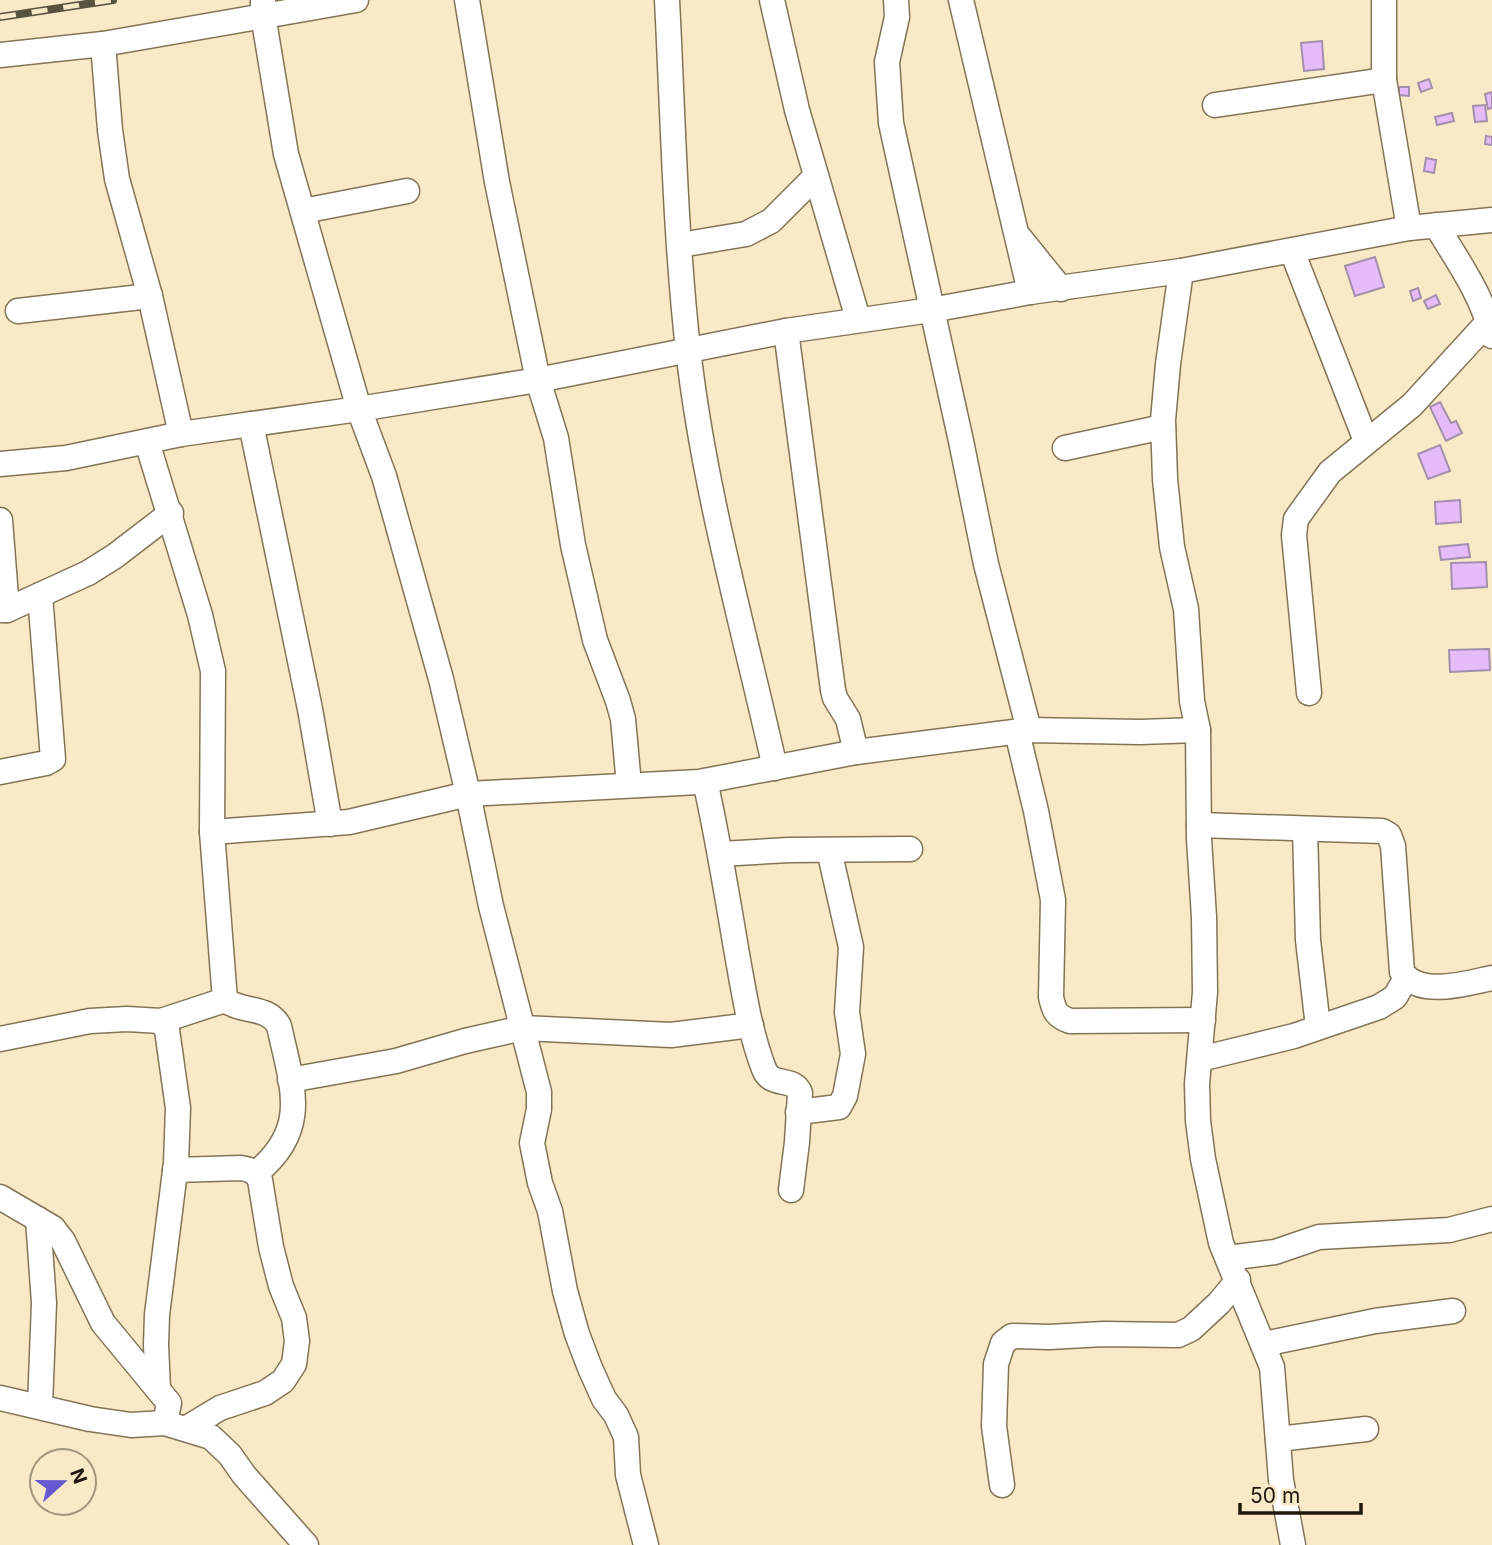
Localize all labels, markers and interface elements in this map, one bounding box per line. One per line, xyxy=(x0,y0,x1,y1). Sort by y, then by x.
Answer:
north arrow xyxy=(28,1447,98,1517)
text: N xyxy=(65,1465,92,1487)
scale bar xyxy=(1240,1472,1361,1516)
text: 50 m xyxy=(1250,1483,1300,1508)

